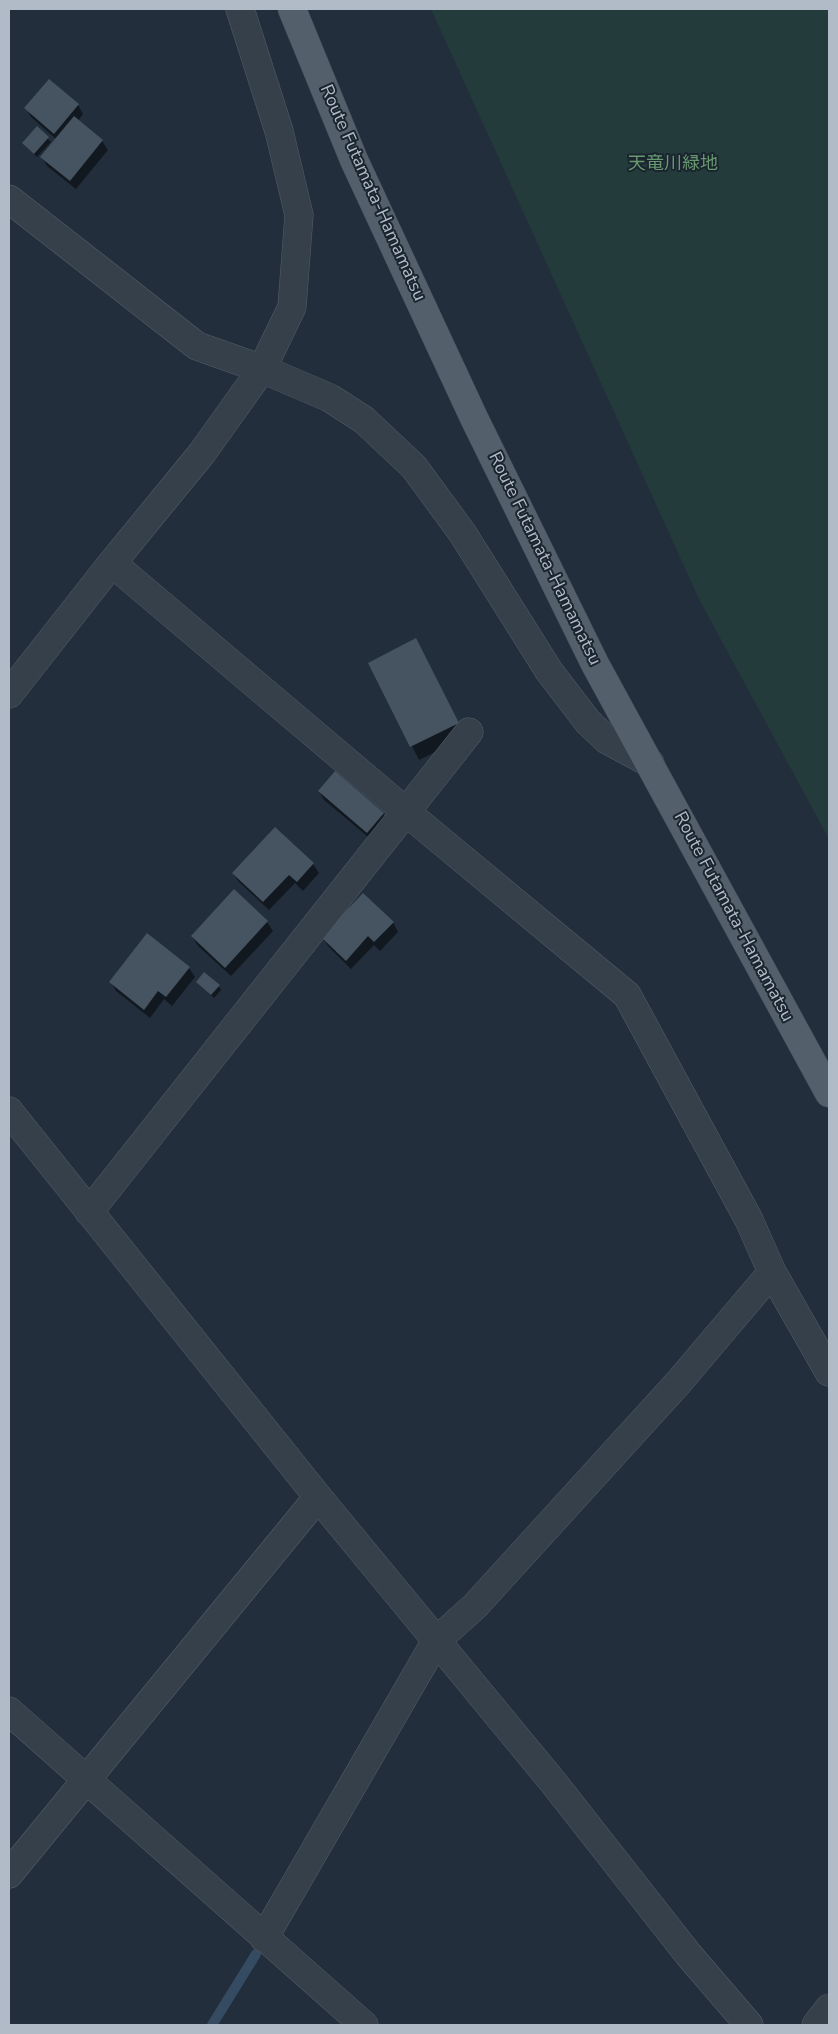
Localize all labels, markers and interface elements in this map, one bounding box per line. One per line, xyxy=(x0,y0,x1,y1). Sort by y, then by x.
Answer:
street label: Route Futamata-Hamamatsu xyxy=(314,81,430,305)
park label: 天竜川緑地 xyxy=(628,154,718,176)
street label: Route Futamata-Hamamatsu xyxy=(483,449,605,669)
street label: Route Futamata-Hamamatsu xyxy=(668,808,798,1026)

